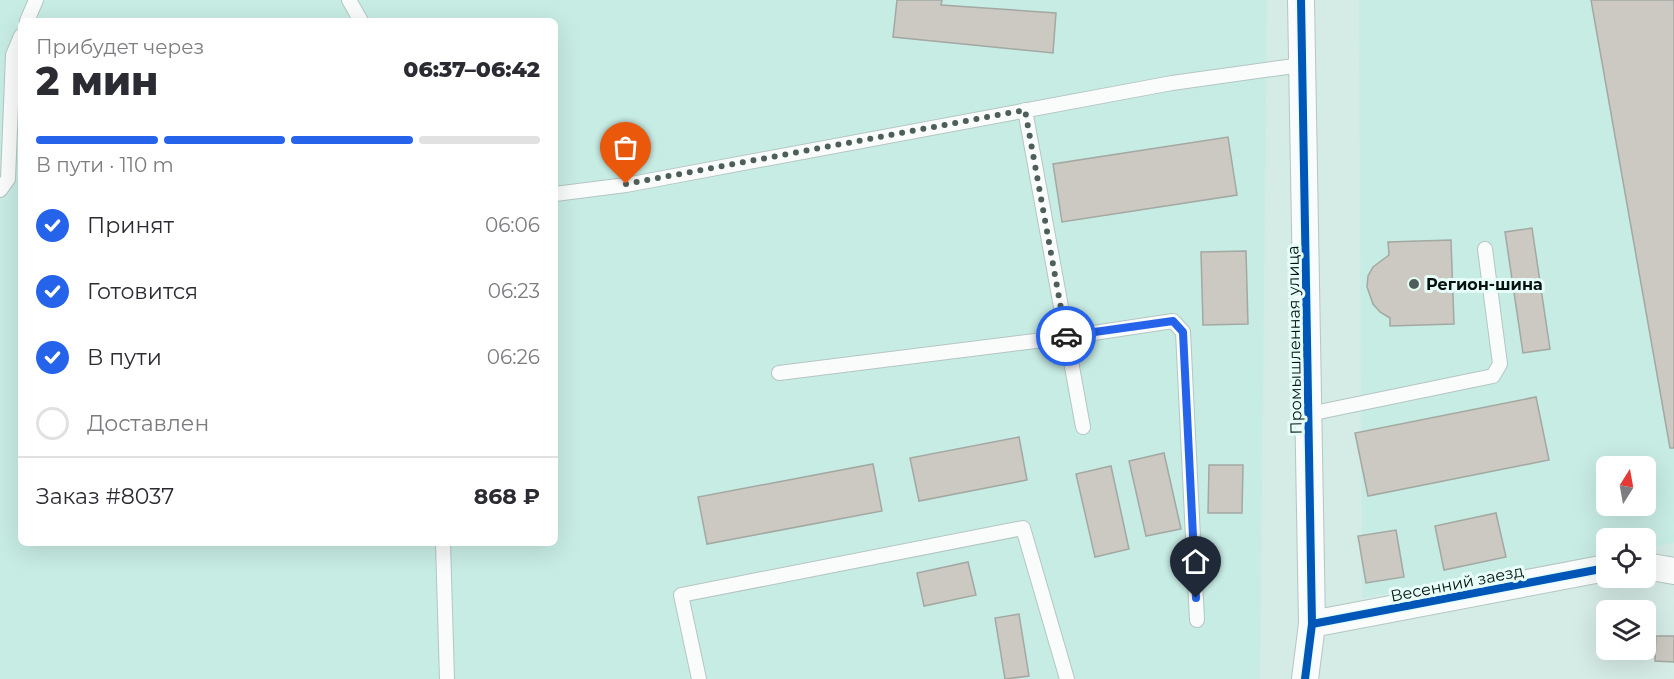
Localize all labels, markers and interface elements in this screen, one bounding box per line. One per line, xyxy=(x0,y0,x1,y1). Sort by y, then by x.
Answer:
text: Прибудет через xyxy=(36,35,204,59)
text: 06:37–06:42 xyxy=(403,56,540,83)
text: 2 мин xyxy=(36,57,158,105)
pin xyxy=(600,122,651,184)
icon: bag xyxy=(609,131,642,164)
text: В пути · 110 m xyxy=(36,153,174,177)
icon: check xyxy=(36,209,69,242)
text: Принят xyxy=(87,212,174,239)
text: 06:06 xyxy=(485,213,540,237)
street label: Промышленная улица xyxy=(1283,245,1306,435)
icon: check xyxy=(36,275,69,308)
place label: Регион-шина xyxy=(1426,275,1543,294)
marker: Регион-шина xyxy=(1407,277,1421,291)
text: Готовится xyxy=(87,278,198,305)
text: 06:23 xyxy=(488,279,540,303)
courier xyxy=(1036,306,1096,366)
icon: car xyxy=(1050,320,1083,353)
icon: check xyxy=(36,341,69,374)
text: В пути xyxy=(87,344,162,371)
text: 06:26 xyxy=(487,345,540,369)
text: Доставлен xyxy=(87,410,209,437)
north arrow xyxy=(1596,456,1656,516)
map controls xyxy=(1596,456,1656,660)
text: Заказ #8037 xyxy=(36,483,174,510)
text: 868 ₽ xyxy=(474,483,540,510)
button: locate xyxy=(1596,528,1656,588)
pin xyxy=(1170,536,1221,598)
icon: home xyxy=(1179,545,1212,578)
street label: Весенний заезд xyxy=(1389,561,1525,606)
button: layers xyxy=(1596,600,1656,660)

